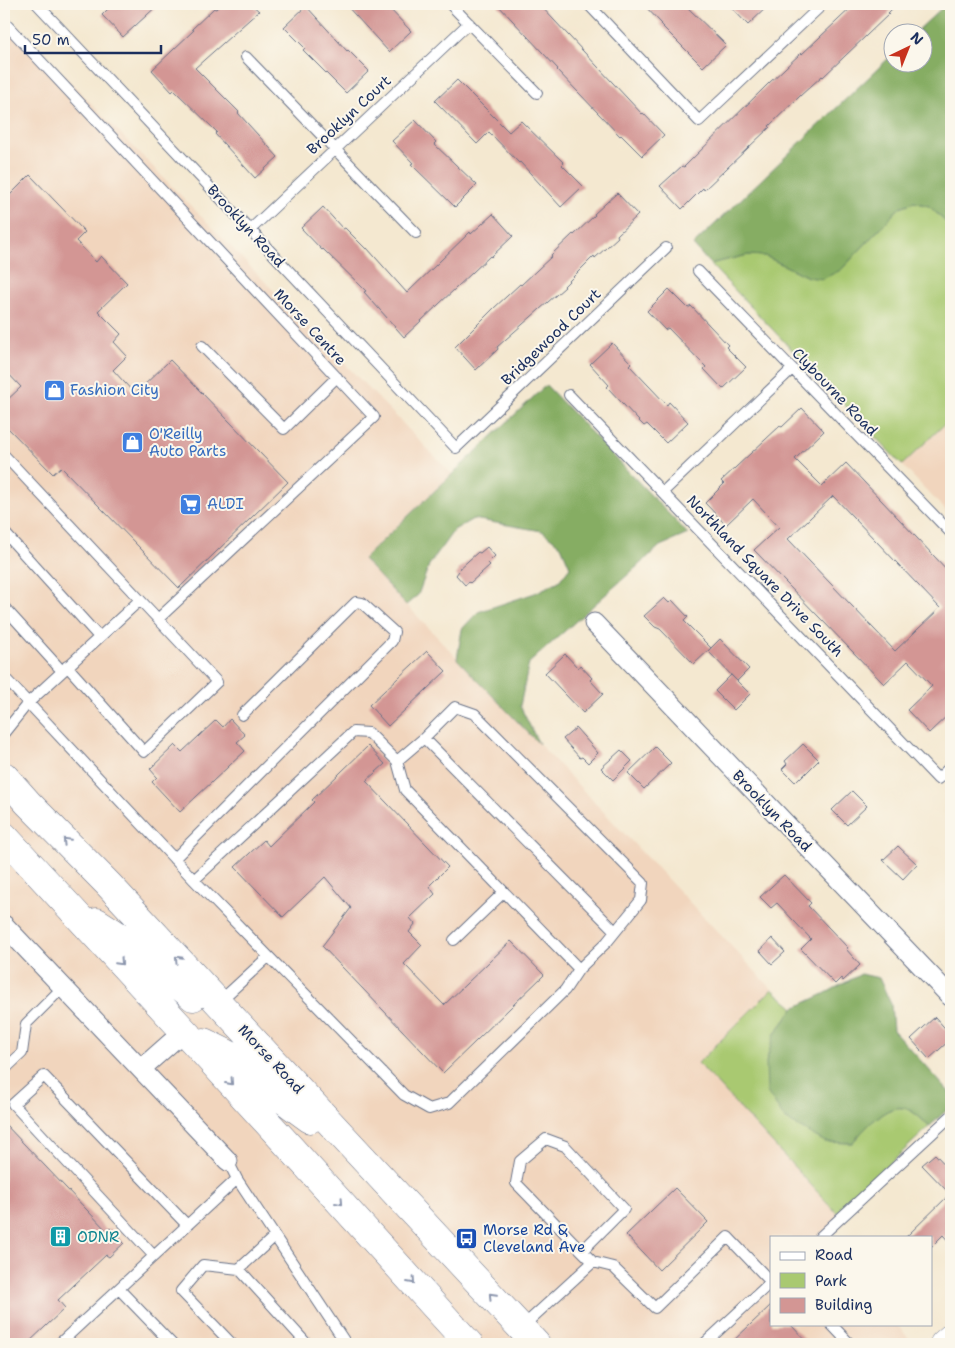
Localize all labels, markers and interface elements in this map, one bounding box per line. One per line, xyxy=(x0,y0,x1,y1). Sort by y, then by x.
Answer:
scale bar xyxy=(25,22,161,54)
north arrow xyxy=(882,22,932,72)
text: N xyxy=(907,28,927,49)
text: 50 m xyxy=(32,30,70,50)
street label: Brooklyn Court xyxy=(303,71,395,159)
street label: Brooklyn Road xyxy=(202,180,290,272)
street label: Morse Centre xyxy=(269,284,351,370)
street label: Bridgewood Court xyxy=(497,284,605,390)
street label: Clybourne Road xyxy=(788,344,883,441)
shop icon: Fashion City xyxy=(42,378,66,402)
place label: Fashion City xyxy=(70,380,159,400)
place label: O'Reilly Auto Parts xyxy=(149,424,226,461)
shop icon: O'Reilly Auto Parts xyxy=(121,431,145,455)
street label: Northland Square Drive South xyxy=(682,491,848,661)
supermarket icon: ALDI xyxy=(179,492,203,516)
place label: ALDI xyxy=(207,494,244,514)
street label: Brooklyn Road xyxy=(728,766,816,856)
one-way arrow xyxy=(63,838,72,847)
one-way arrow xyxy=(175,956,184,965)
one-way arrow xyxy=(114,957,123,966)
street label: Morse Road xyxy=(234,1020,309,1098)
one-way arrow xyxy=(224,1076,233,1085)
one-way arrow xyxy=(334,1196,343,1205)
place label: Morse Rd & Cleveland Ave xyxy=(483,1220,585,1257)
building icon: ODNR xyxy=(49,1225,73,1249)
place label: ODNR xyxy=(77,1227,119,1247)
bus stop icon: Morse Rd & Cleveland Ave xyxy=(455,1227,479,1251)
legend xyxy=(770,1236,932,1326)
text: Road xyxy=(815,1245,853,1265)
text: Park xyxy=(815,1271,847,1291)
one-way arrow xyxy=(406,1276,415,1285)
one-way arrow xyxy=(489,1292,498,1301)
text: Building xyxy=(815,1295,872,1315)

